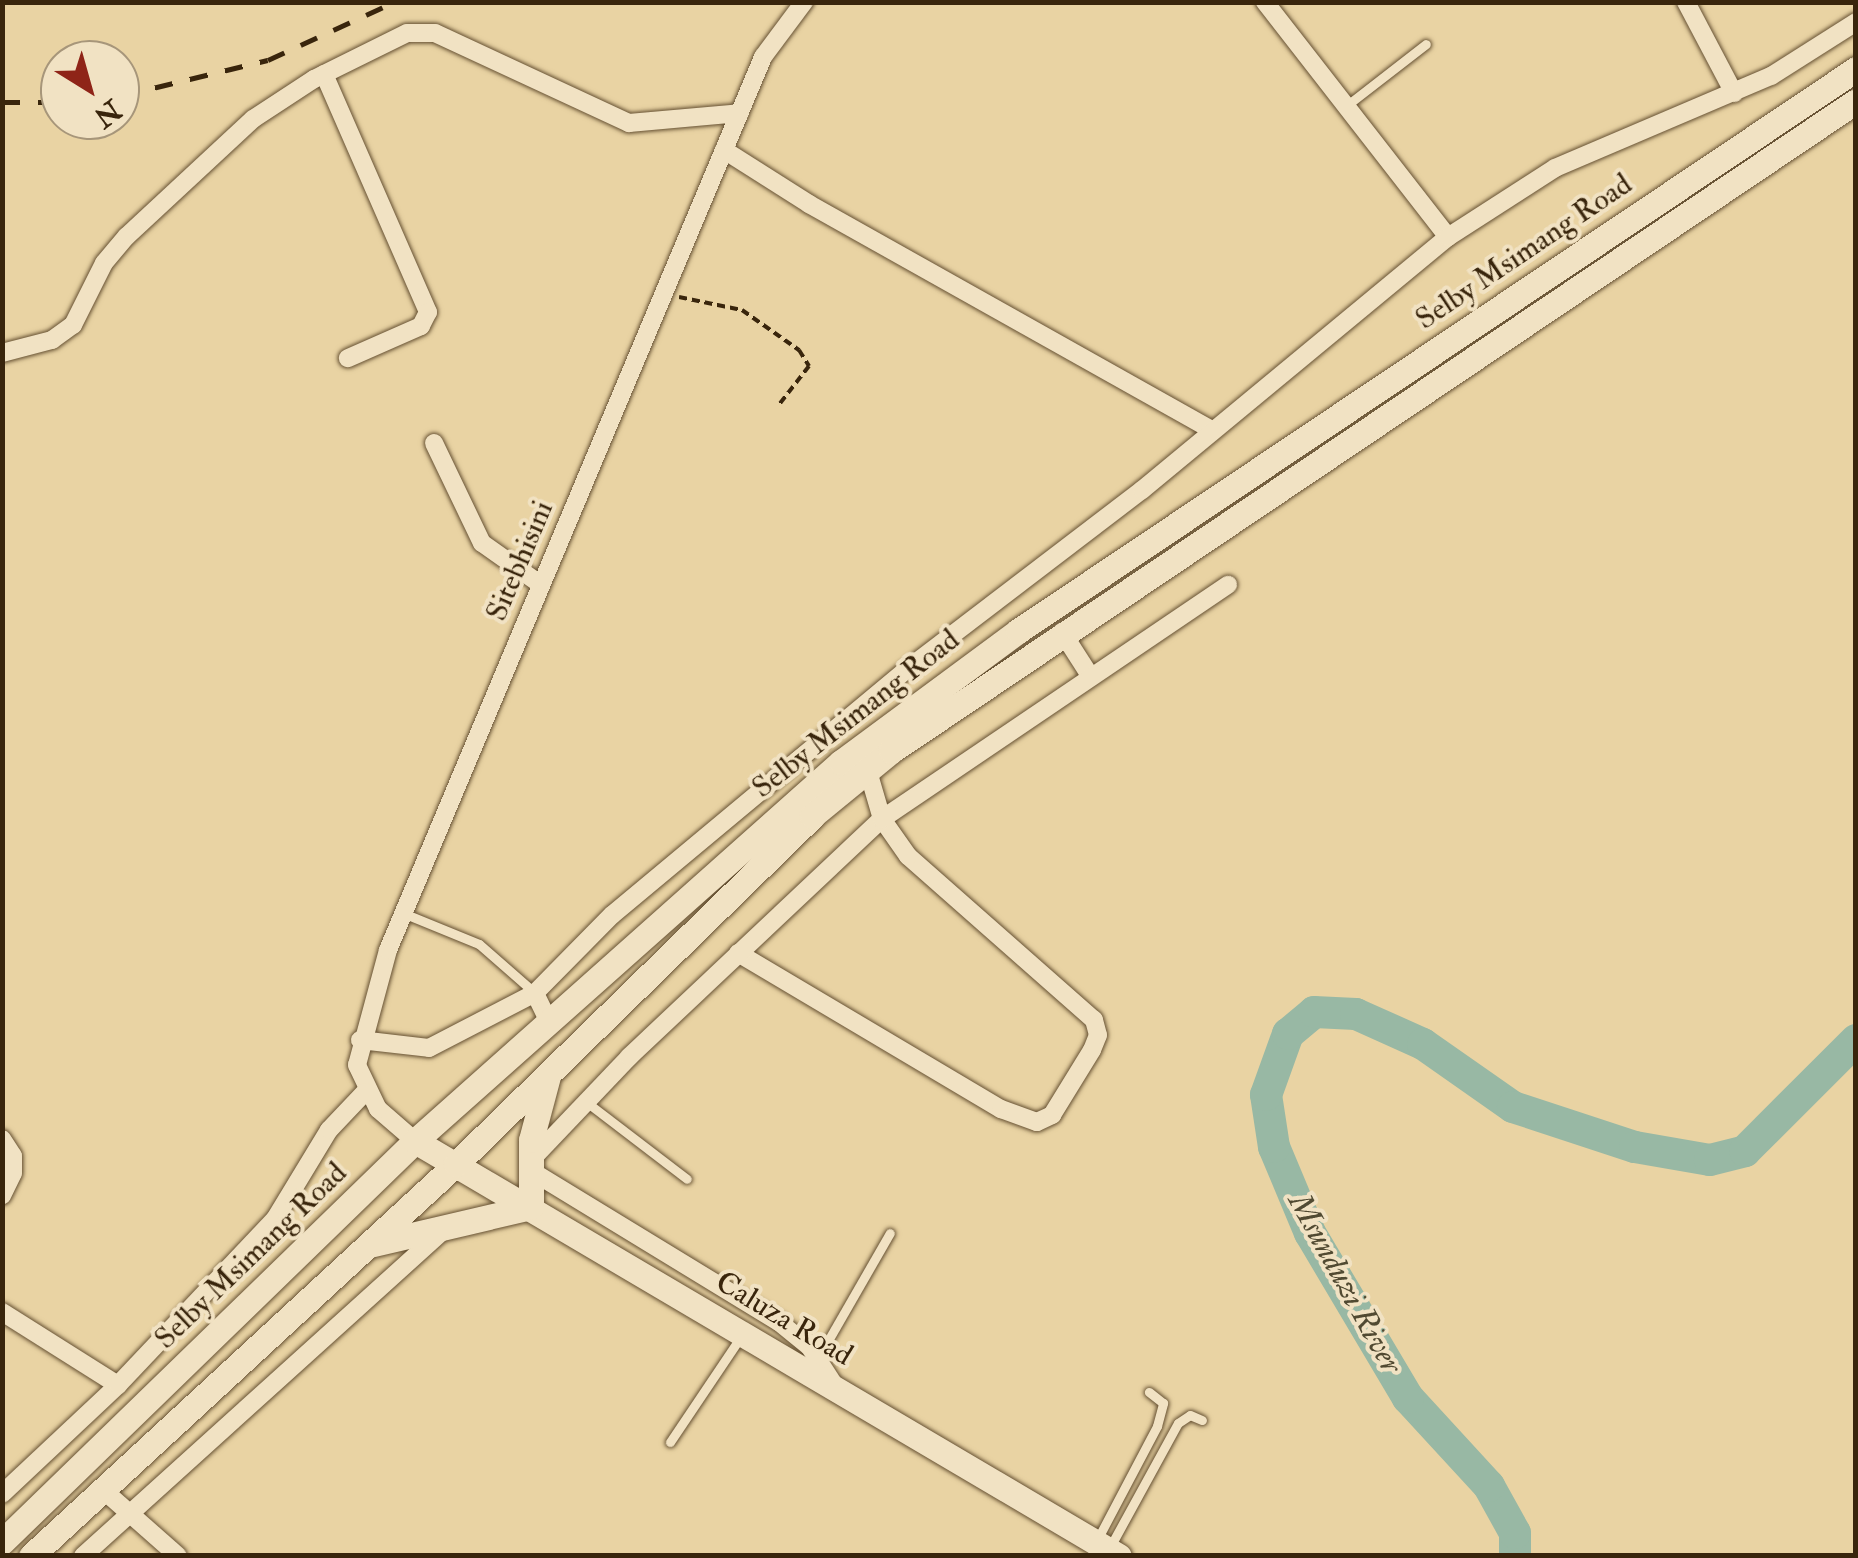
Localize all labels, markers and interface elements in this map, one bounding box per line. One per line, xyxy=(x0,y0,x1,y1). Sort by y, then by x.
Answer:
north arrow xyxy=(40,40,140,140)
text: N xyxy=(87,91,128,134)
street label: Selby Msimang Road xyxy=(1409,166,1639,338)
street label: Sitebhisini xyxy=(479,496,561,626)
street label: Selby Msimang Road xyxy=(745,622,967,806)
street label: Selby Msimang Road xyxy=(148,1155,354,1357)
water label: Msunduzi River xyxy=(1280,1186,1410,1380)
street label: Caluza Road xyxy=(709,1264,859,1374)

